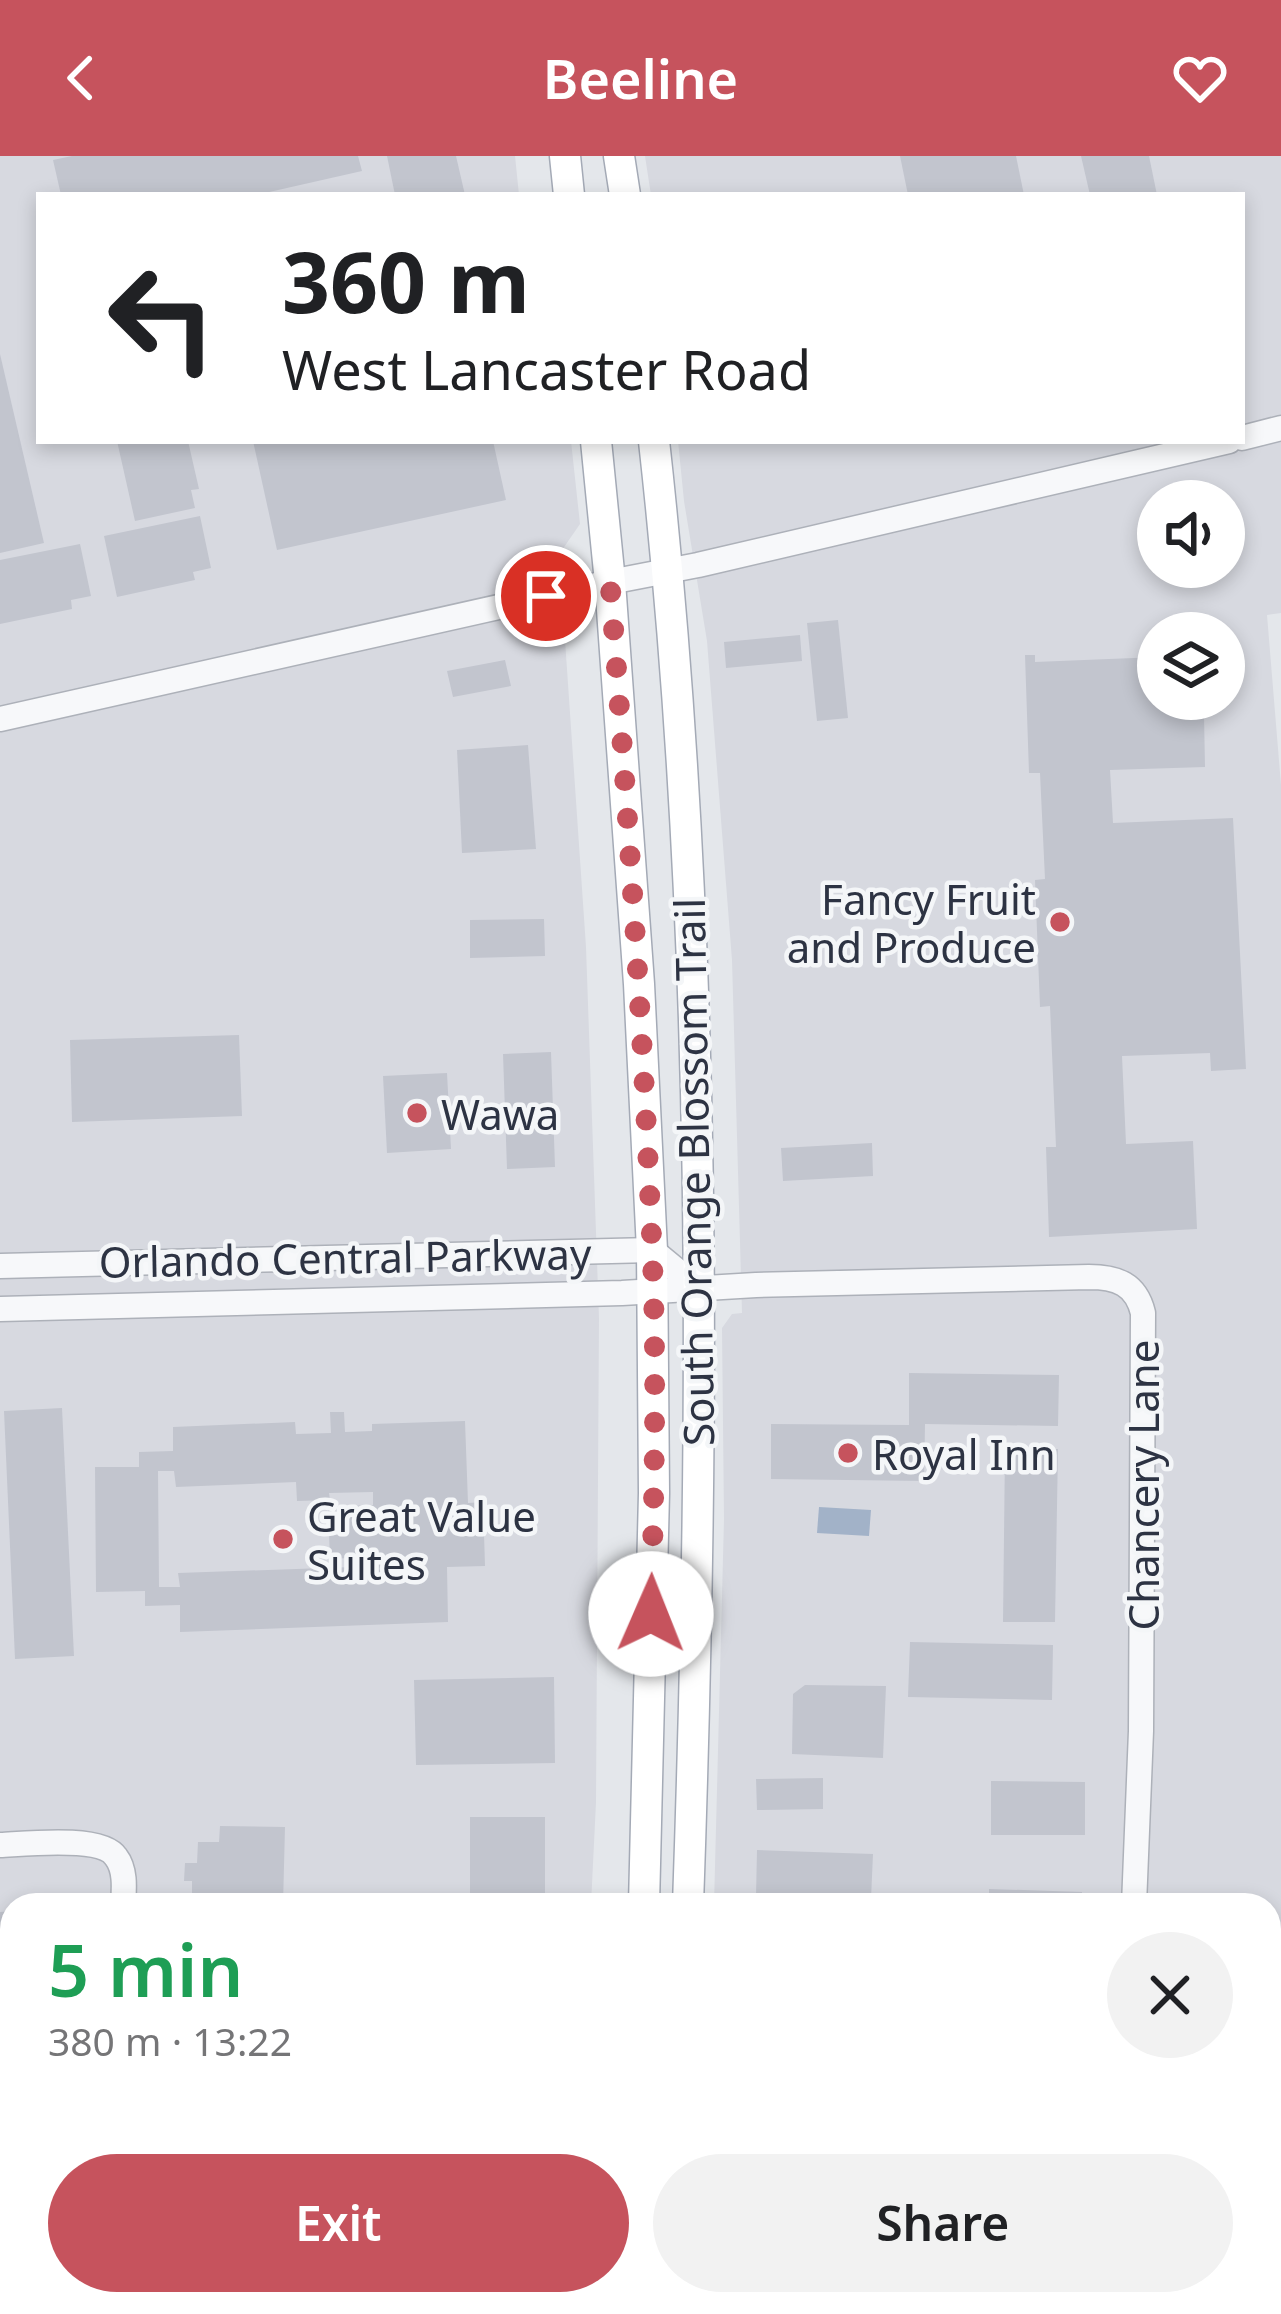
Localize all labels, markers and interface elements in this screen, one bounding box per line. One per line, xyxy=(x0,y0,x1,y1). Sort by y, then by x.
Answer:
text: Beeline xyxy=(543,41,738,115)
icon: back xyxy=(48,45,114,111)
icon: heart xyxy=(1167,45,1233,111)
text: 360 m xyxy=(282,223,530,338)
icon: left xyxy=(84,240,240,396)
text: West Lancaster Road xyxy=(282,332,811,406)
map controls xyxy=(1137,480,1245,720)
button: sound xyxy=(1137,480,1245,588)
pin xyxy=(495,545,597,647)
icon: arrive xyxy=(513,563,579,629)
button: layers xyxy=(1137,612,1245,720)
place label: Fancy Fruit and Produce xyxy=(787,870,1036,975)
street label: South Orange Blossom Trail xyxy=(660,897,726,1447)
marker: Fancy Fruit and Produce xyxy=(1047,909,1073,935)
place label: Wawa xyxy=(441,1085,559,1142)
marker: Wawa xyxy=(404,1100,430,1126)
street label: Orlando Central Parkway xyxy=(98,1224,592,1290)
street label: Chancery Lane xyxy=(1114,1340,1171,1630)
place label: Royal Inn xyxy=(872,1425,1056,1482)
marker: Royal Inn xyxy=(835,1440,861,1466)
place label: Great Value Suites xyxy=(307,1487,536,1592)
marker: Great Value Suites xyxy=(270,1526,296,1552)
position arrow xyxy=(588,1551,714,1677)
text: 5 min xyxy=(48,1920,243,2018)
button: close xyxy=(1107,1932,1233,2058)
text: 380 m · 13:22 xyxy=(48,2014,292,2067)
button: Exit xyxy=(48,2154,629,2292)
button: Share xyxy=(653,2154,1233,2292)

